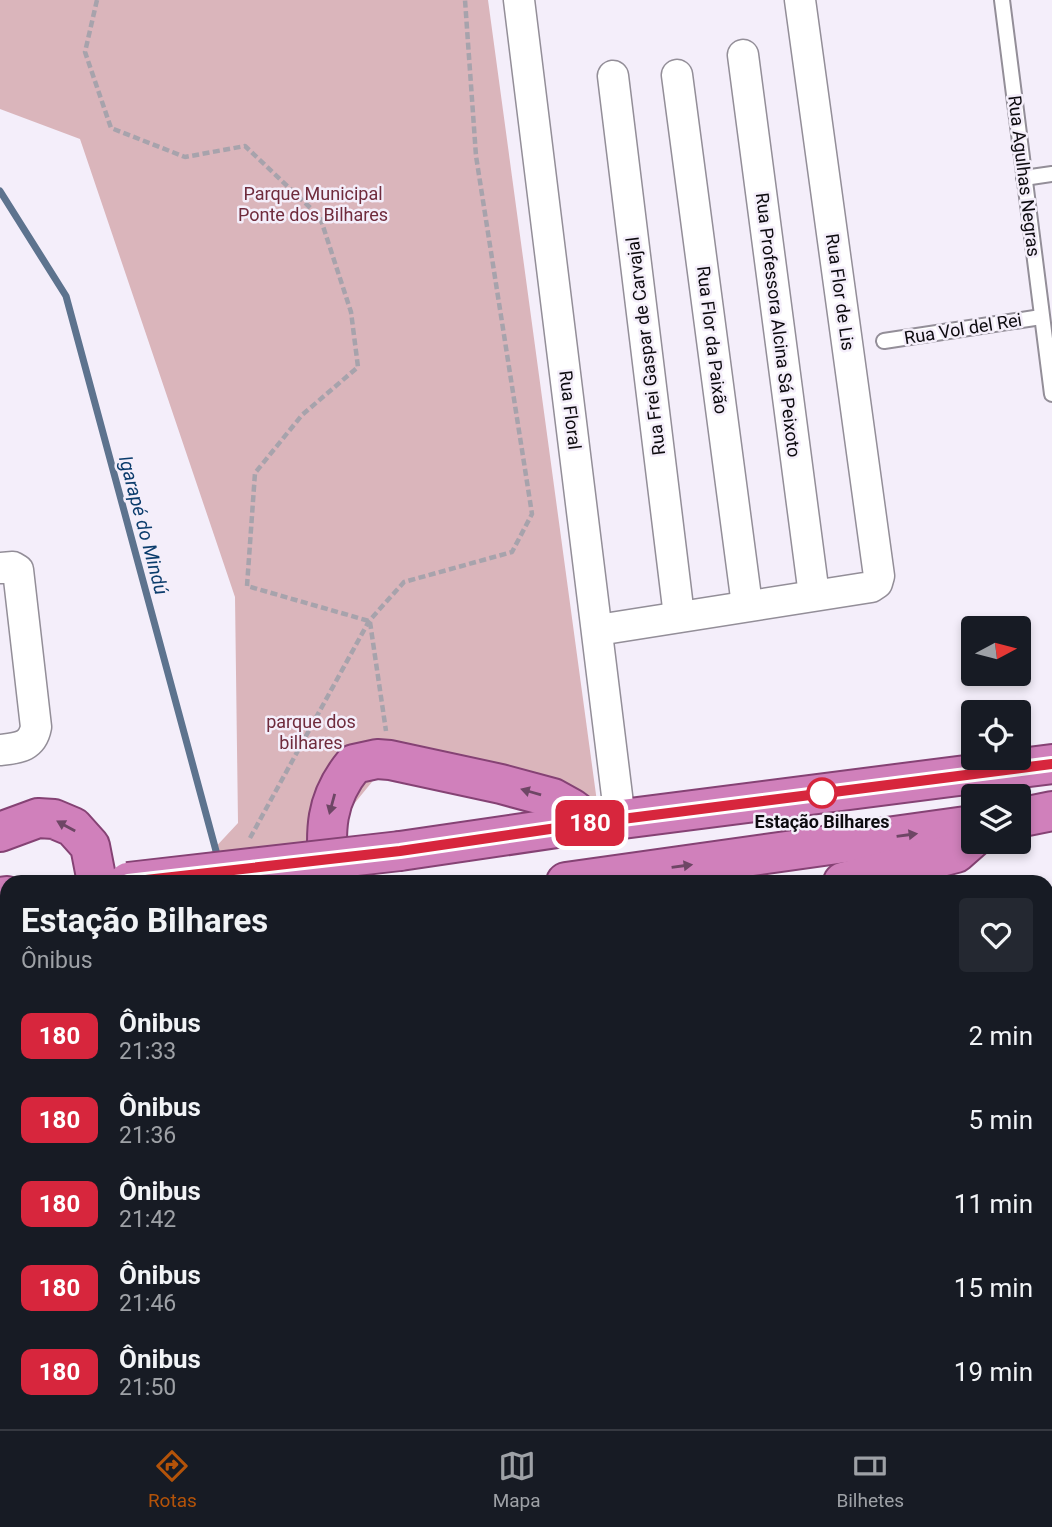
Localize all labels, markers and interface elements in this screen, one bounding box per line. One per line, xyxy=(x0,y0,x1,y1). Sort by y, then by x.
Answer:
street label: Rua Agulhas Negras xyxy=(1004,94,1045,258)
park label: Parque Municipal Ponte dos Bilhares xyxy=(238,183,388,225)
street label: Rua Professora Alcina Sá Peixoto xyxy=(752,191,805,458)
street label: Rua Flor de Lis xyxy=(822,232,859,352)
street label: Rua Frei Gaspar de Carvajal xyxy=(622,236,669,456)
street label: Rua Flor da Paixão xyxy=(693,265,732,415)
street label: Rua Vol del Rei xyxy=(903,309,1023,348)
street label: Rua Floral xyxy=(555,369,586,451)
water label: Igarapé do Mindú xyxy=(114,453,173,597)
north arrow xyxy=(961,616,1031,686)
map controls xyxy=(961,616,1031,854)
button: locate xyxy=(961,700,1031,770)
park label: parque dos bilhares xyxy=(266,711,356,753)
marker: Estação Bilhares xyxy=(807,778,837,808)
button: layers xyxy=(961,784,1031,854)
one-way arrow xyxy=(520,786,542,797)
one-way arrow xyxy=(326,793,337,815)
line badge: 180 xyxy=(550,800,630,846)
text: 180 xyxy=(569,809,611,837)
place label: Estação Bilhares xyxy=(755,811,889,832)
one-way arrow xyxy=(57,820,76,832)
one-way arrow xyxy=(896,829,918,840)
one-way arrow xyxy=(671,860,693,871)
button: heart xyxy=(959,898,1033,972)
text: Estação Bilhares xyxy=(21,901,268,940)
text: Ônibus xyxy=(21,947,93,974)
text: Ônibus xyxy=(119,1008,201,1038)
text: 2 min xyxy=(968,1021,1033,1051)
text: 180 xyxy=(39,1022,80,1050)
text: 21:33 xyxy=(119,1038,176,1065)
text: Ônibus xyxy=(119,1092,201,1122)
text: 5 min xyxy=(968,1105,1033,1135)
text: 180 xyxy=(39,1106,80,1134)
text: 21:36 xyxy=(119,1122,176,1149)
text: Ônibus xyxy=(119,1176,201,1206)
text: 11 min xyxy=(954,1189,1033,1219)
text: 180 xyxy=(39,1190,80,1218)
text: 21:42 xyxy=(119,1206,176,1233)
text: Ônibus xyxy=(119,1260,201,1290)
text: 15 min xyxy=(954,1273,1033,1303)
text: 180 xyxy=(39,1274,80,1302)
text: 21:46 xyxy=(119,1290,176,1317)
text: Ônibus xyxy=(119,1344,201,1374)
text: 19 min xyxy=(954,1357,1033,1387)
text: 180 xyxy=(39,1358,80,1386)
text: 21:50 xyxy=(119,1374,176,1401)
tab: Rotas xyxy=(148,1447,197,1512)
tab: Mapa xyxy=(493,1447,541,1512)
tab: Bilhetes xyxy=(836,1447,904,1512)

